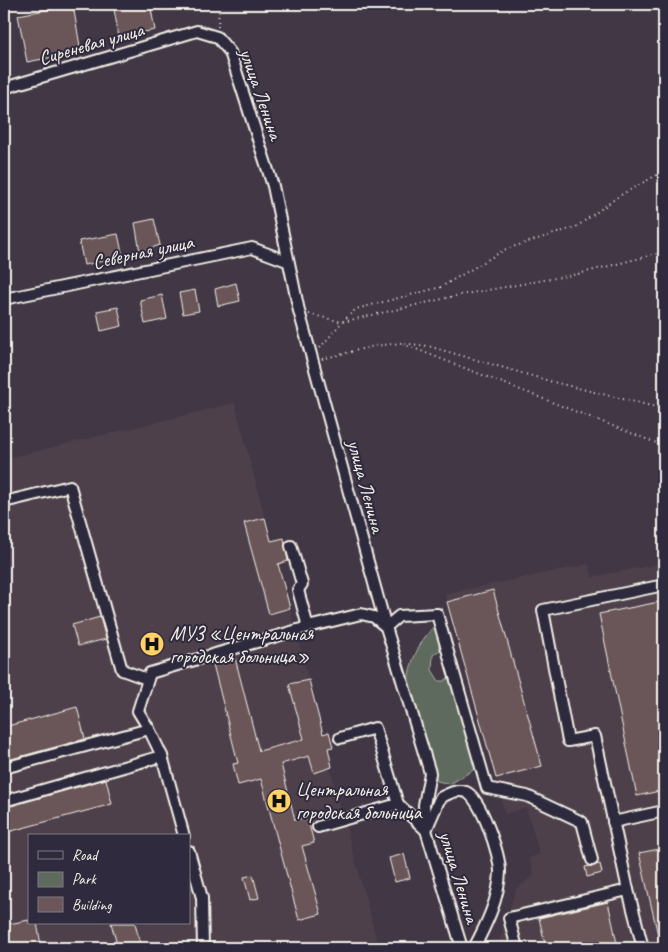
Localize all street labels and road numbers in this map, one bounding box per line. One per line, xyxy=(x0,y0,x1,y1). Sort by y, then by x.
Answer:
street label: Сиреневая улица xyxy=(36,17,148,71)
street label: улица Ленина xyxy=(233,44,289,145)
street label: Северная улица xyxy=(90,229,197,275)
street label: улица Ленина xyxy=(341,436,391,537)
street label: улица Ленина xyxy=(433,827,485,928)

